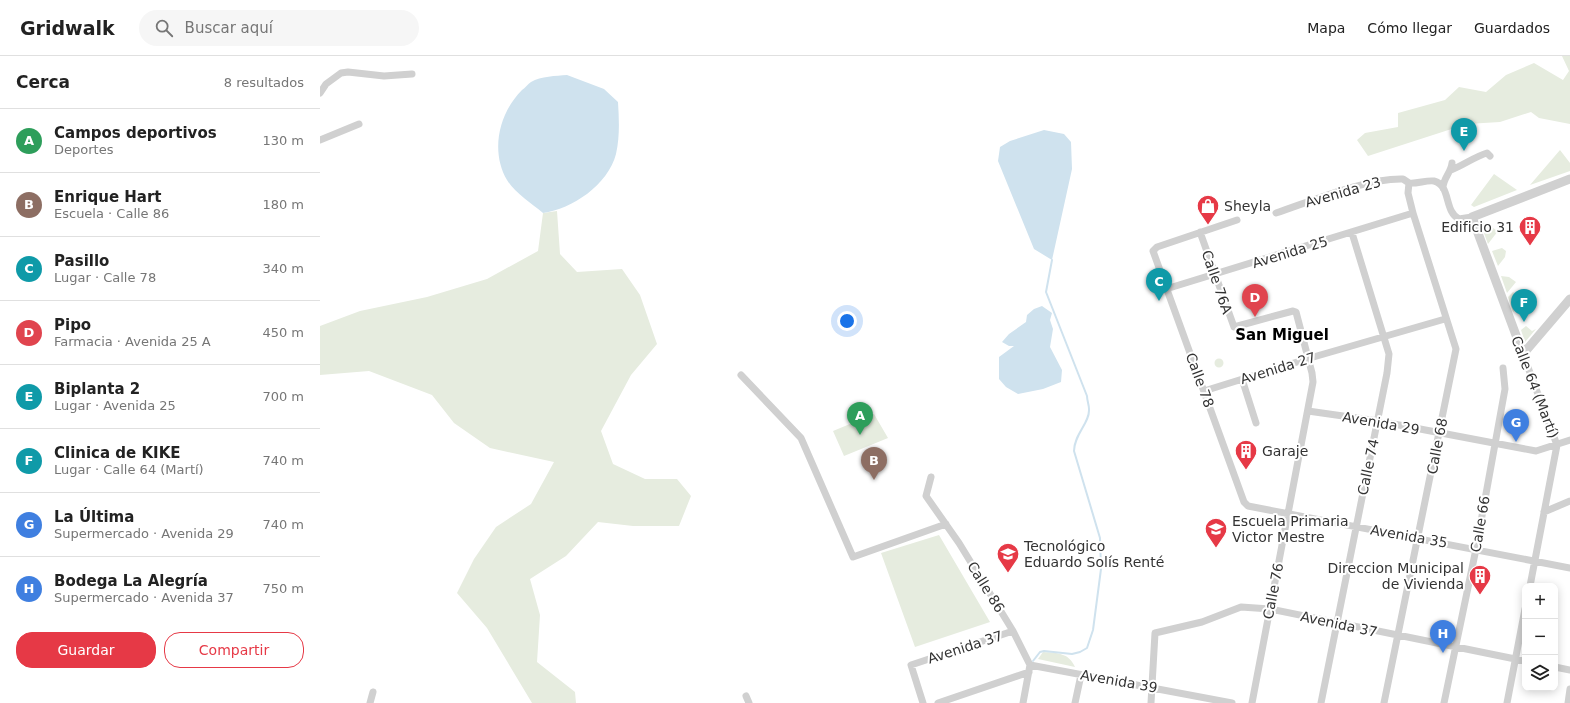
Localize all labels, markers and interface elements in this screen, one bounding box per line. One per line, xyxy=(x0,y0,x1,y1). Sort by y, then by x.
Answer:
search box xyxy=(139,10,419,46)
text: Gridwalk xyxy=(20,17,115,39)
icon: search xyxy=(153,17,175,39)
text: Buscar aquí xyxy=(185,19,273,37)
text: Mapa xyxy=(1307,20,1345,36)
text: Cómo llegar xyxy=(1367,20,1452,36)
text: Guardados xyxy=(1474,20,1550,36)
text: Cerca xyxy=(16,72,70,92)
text: 8 resultados xyxy=(224,75,304,90)
pin: E xyxy=(1451,118,1477,151)
text: Campos deportivos xyxy=(54,124,217,142)
text: A xyxy=(24,133,34,148)
text: 130 m xyxy=(262,133,304,148)
text: Deportes xyxy=(54,142,113,157)
street label: Avenida 23 xyxy=(1303,174,1383,210)
text: Enrique Hart xyxy=(54,188,162,206)
shop icon: Sheyla xyxy=(1195,193,1221,226)
text: B xyxy=(24,197,34,212)
text: 180 m xyxy=(262,197,304,212)
place label: Sheyla xyxy=(1224,198,1271,214)
text: Escuela · Calle 86 xyxy=(54,206,169,221)
building icon: Edificio 31 xyxy=(1517,214,1543,247)
place label: Edificio 31 xyxy=(1441,219,1514,235)
street label: Avenida 25 xyxy=(1250,233,1330,271)
street label: Calle 76A xyxy=(1199,248,1236,316)
text: Pasillo xyxy=(54,252,109,270)
text: C xyxy=(24,261,34,276)
text: 340 m xyxy=(262,261,304,276)
pin: C xyxy=(1146,268,1172,301)
text: Lugar · Calle 78 xyxy=(54,270,156,285)
pin: D xyxy=(1242,284,1268,317)
pin: F xyxy=(1511,289,1537,322)
your location xyxy=(837,311,857,331)
text: Pipo xyxy=(54,316,91,334)
text: D xyxy=(24,325,34,340)
text: 450 m xyxy=(262,325,304,340)
district label: San Miguel xyxy=(1235,326,1329,344)
text: Farmacia · Avenida 25 A xyxy=(54,334,211,349)
street label: Calle 64 (Martí) xyxy=(1508,334,1562,440)
street label: Avenida 27 xyxy=(1238,349,1318,387)
street label: Calle 78 xyxy=(1183,350,1217,410)
text: Biplanta 2 xyxy=(54,380,140,398)
text: E xyxy=(25,389,33,404)
text: 700 m xyxy=(262,389,304,404)
text: Lugar · Avenida 25 xyxy=(54,398,176,413)
pin: A xyxy=(847,402,873,435)
street label: Avenida 29 xyxy=(1341,408,1421,438)
pin: G xyxy=(1503,409,1529,442)
street label: Calle 68 xyxy=(1424,416,1450,476)
street label: Calle 74 xyxy=(1354,437,1382,497)
building icon: Garaje xyxy=(1233,438,1259,471)
place label: Garaje xyxy=(1262,443,1308,459)
text: Clinica de KIKE xyxy=(54,444,181,462)
pin: B xyxy=(861,447,887,480)
text: F xyxy=(25,453,33,468)
text: 740 m xyxy=(262,453,304,468)
text: Lugar · Calle 64 (Martí) xyxy=(54,462,204,477)
street label: Calle 66 xyxy=(1467,494,1493,553)
text: La Última xyxy=(54,508,134,526)
place label: Escuela Primaria Victor Mestre xyxy=(1232,513,1349,545)
school or university icon: Escuela Primaria Victor Mestre xyxy=(1203,516,1229,549)
text: G xyxy=(24,517,34,532)
text: 740 m xyxy=(262,517,304,532)
street label: Avenida 35 xyxy=(1369,521,1449,551)
text: Supermercado · Avenida 29 xyxy=(54,526,234,541)
place label: Tecnológico Eduardo Solís Renté xyxy=(1023,538,1164,570)
school or university icon: Tecnológico Eduardo Solís Renté xyxy=(995,541,1021,574)
street label: Calle 86 xyxy=(964,559,1008,615)
place label: Direccion Municipal de Vivienda xyxy=(1327,560,1464,592)
street label: Calle 76 xyxy=(1260,561,1286,621)
building icon: Direccion Municipal de Vivienda xyxy=(1467,563,1493,596)
text: Bodega La Alegría xyxy=(54,572,208,590)
text: H xyxy=(24,581,34,596)
text: 750 m xyxy=(262,581,304,596)
map controls xyxy=(1522,583,1558,691)
button: + xyxy=(1522,583,1558,619)
text: Supermercado · Avenida 37 xyxy=(54,590,234,605)
street label: Avenida 37 xyxy=(1299,608,1379,640)
button: − xyxy=(1522,619,1558,655)
pin: H xyxy=(1430,620,1456,653)
street label: Avenida 37 xyxy=(925,627,1005,667)
button: Guardar xyxy=(16,632,156,668)
button: Compartir xyxy=(164,632,304,668)
button: layers xyxy=(1522,655,1558,691)
street label: Avenida 39 xyxy=(1079,666,1159,696)

